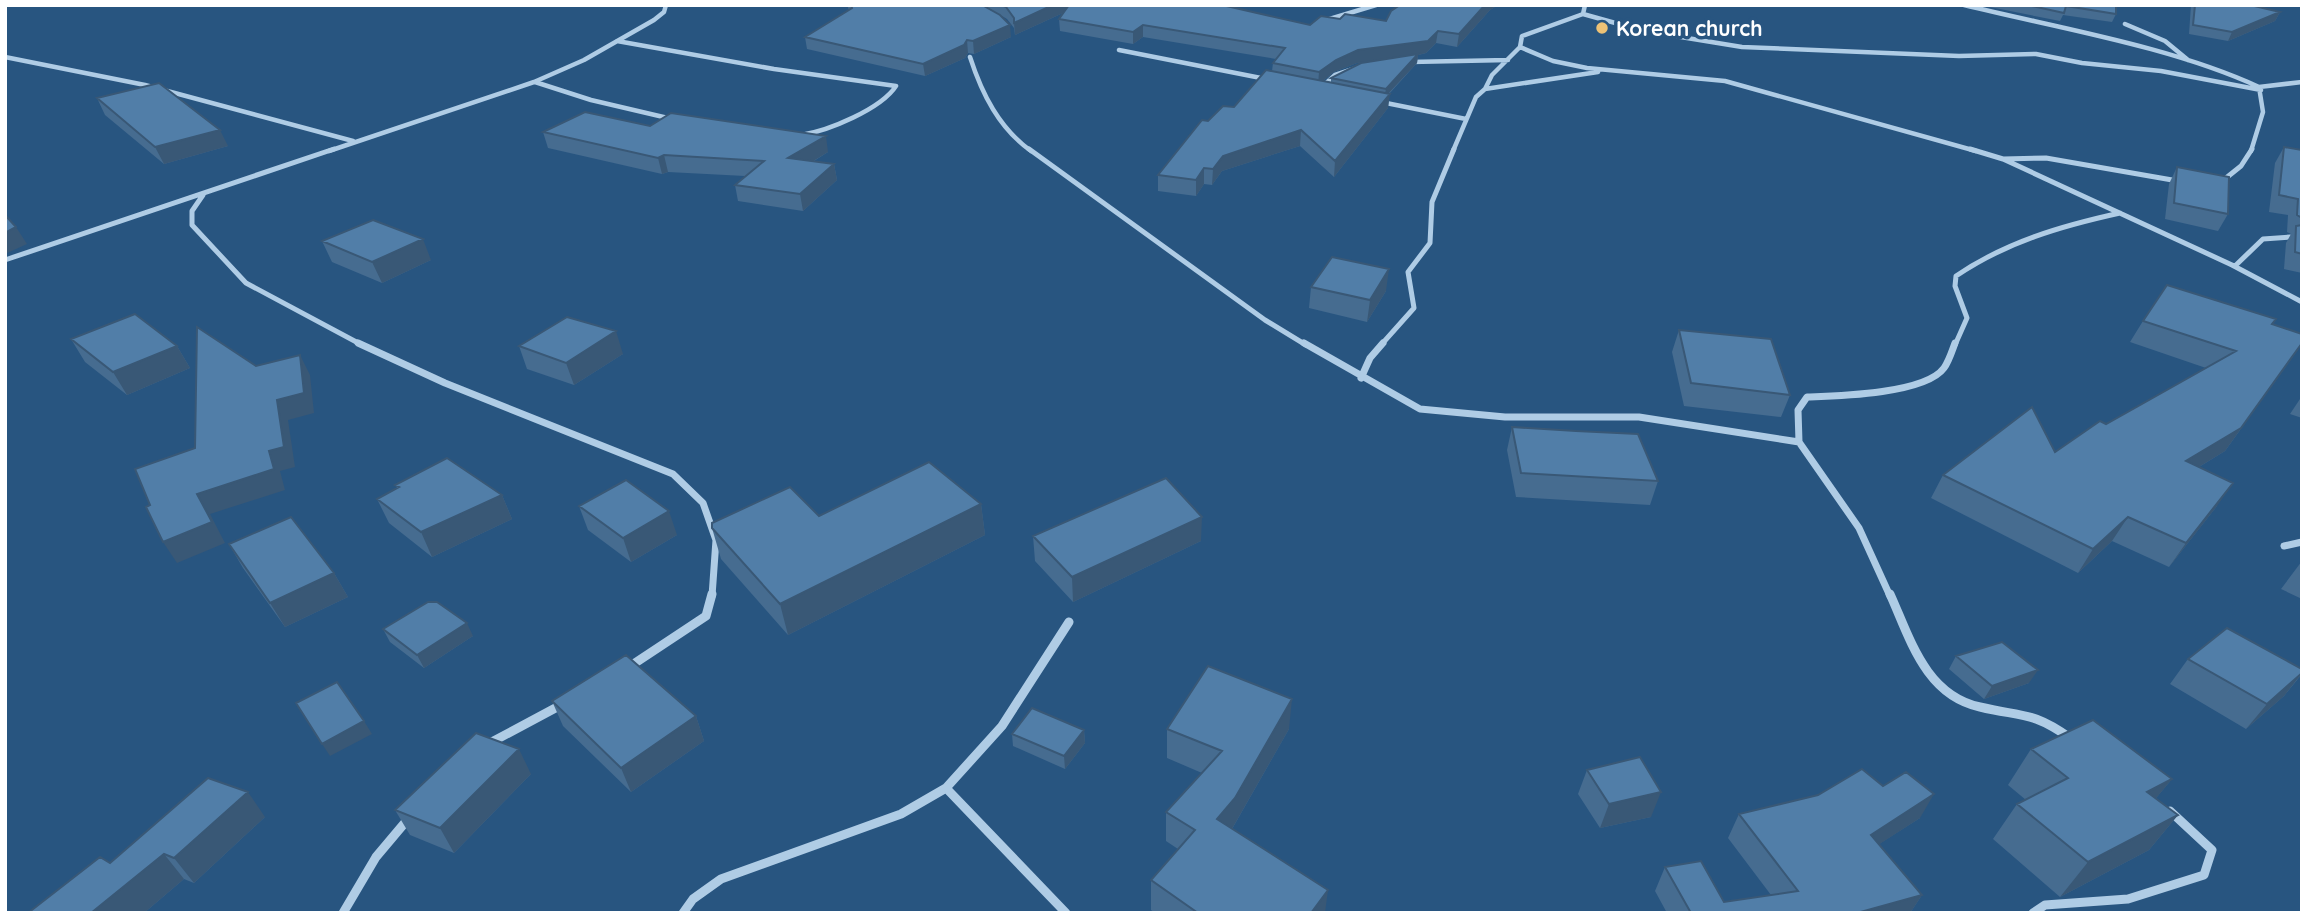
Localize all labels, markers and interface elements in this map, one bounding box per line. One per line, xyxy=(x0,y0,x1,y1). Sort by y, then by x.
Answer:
place label: Korean church xyxy=(1616,15,1763,41)
marker: Korean church xyxy=(1594,20,1610,36)

